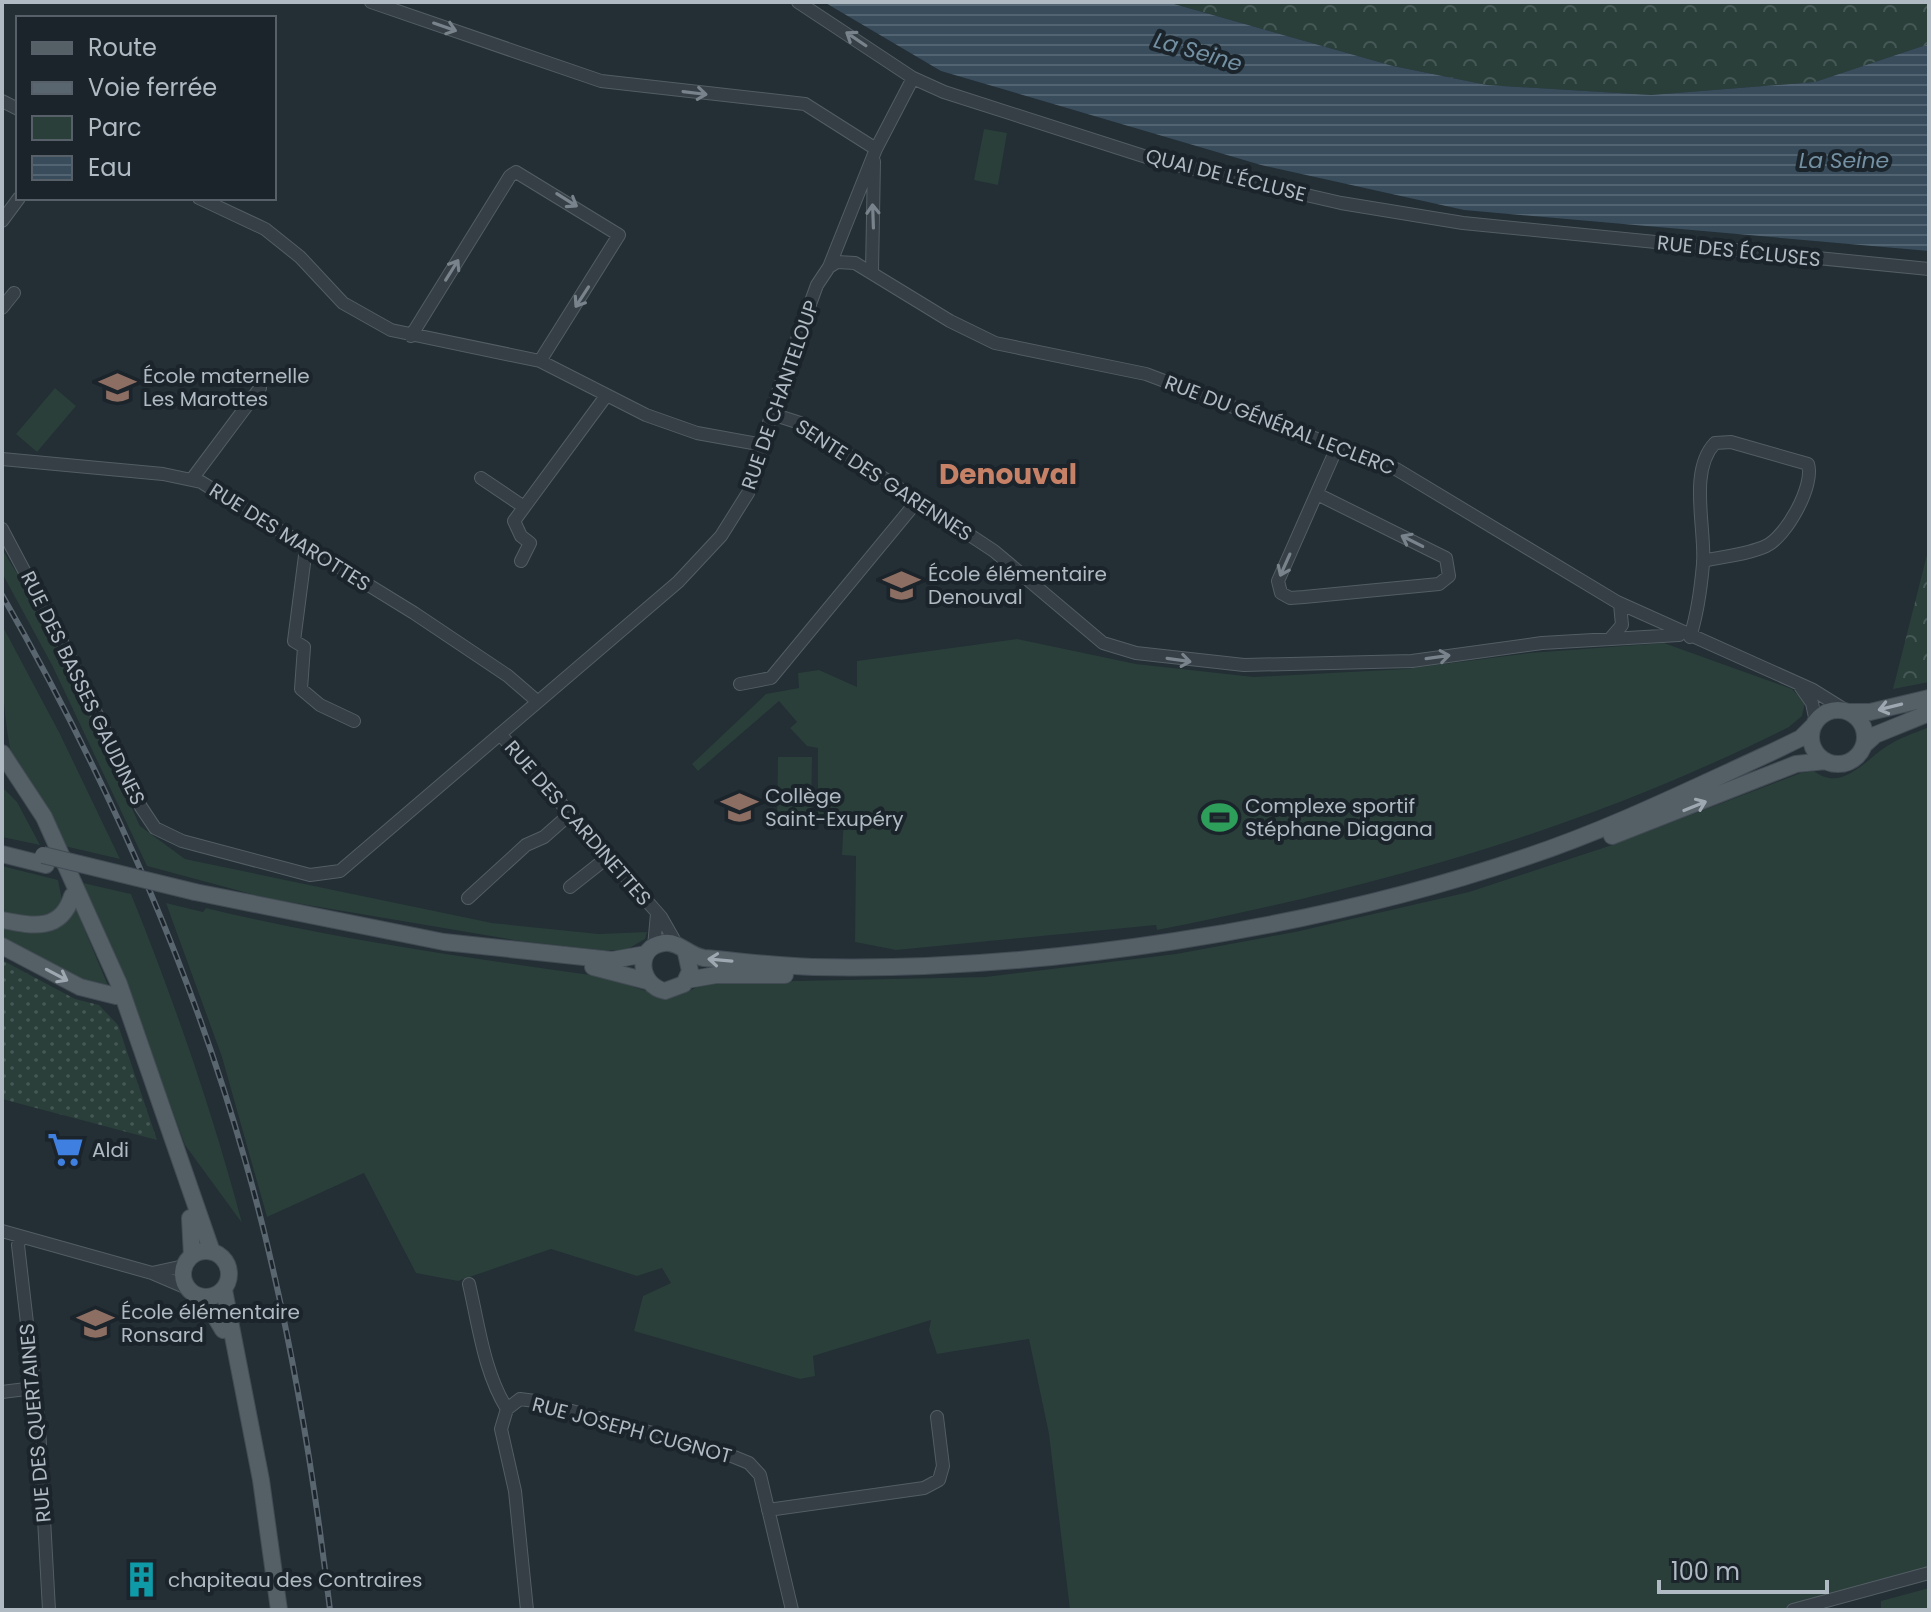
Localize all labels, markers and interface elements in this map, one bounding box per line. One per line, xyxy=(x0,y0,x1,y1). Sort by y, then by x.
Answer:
legend xyxy=(16,16,276,200)
one-way arrow xyxy=(432,21,457,36)
water label: La Seine xyxy=(1150,25,1246,79)
text: Route xyxy=(88,31,157,64)
one-way arrow xyxy=(846,31,868,47)
text: Voie ferrée xyxy=(88,71,217,104)
one-way arrow xyxy=(682,86,707,101)
text: Parc xyxy=(88,111,142,144)
street label: QUAI DE L'ÉCLUSE xyxy=(1143,142,1309,208)
water label: La Seine xyxy=(1799,145,1889,176)
text: Eau xyxy=(88,151,132,184)
one-way arrow xyxy=(555,193,578,209)
one-way arrow xyxy=(866,203,881,230)
street label: RUE DES ÉCLUSES xyxy=(1656,228,1822,274)
one-way arrow xyxy=(444,259,460,282)
one-way arrow xyxy=(574,285,591,307)
street label: RUE DE CHANTELOUP xyxy=(734,297,826,493)
place label: École maternelle Les Marottes xyxy=(143,362,310,413)
school or university icon: École maternelle Les Marottes xyxy=(98,368,136,406)
street label: RUE DU GÉNÉRAL LECLERC xyxy=(1161,368,1399,482)
street label: SENTE DES GARENNES xyxy=(790,412,978,548)
district label: Denouval xyxy=(939,455,1077,494)
street label: RUE DES MAROTTES xyxy=(204,476,376,598)
one-way arrow xyxy=(1401,533,1425,549)
one-way arrow xyxy=(1277,552,1292,577)
place label: École élémentaire Denouval xyxy=(928,560,1107,611)
street label: RUE DES BASSES GAUDINES xyxy=(14,566,152,810)
school or university icon: École élémentaire Denouval xyxy=(883,566,921,604)
one-way arrow xyxy=(1425,649,1450,664)
one-way arrow xyxy=(1165,653,1192,668)
one-way arrow xyxy=(1878,701,1903,716)
street label: RUE DES CARDINETTES xyxy=(498,734,658,912)
place label: Collège Saint-Exupéry xyxy=(765,782,904,833)
school or university icon: Collège Saint-Exupéry xyxy=(720,789,758,827)
place label: Complexe sportif Stéphane Diagana xyxy=(1245,792,1433,843)
one-way arrow xyxy=(1682,797,1707,812)
sports icon: Complexe sportif Stéphane Diagana xyxy=(1200,799,1238,837)
one-way arrow xyxy=(707,952,734,967)
one-way arrow xyxy=(45,967,69,983)
supermarket icon: Aldi xyxy=(47,1131,85,1169)
place label: Aldi xyxy=(92,1136,129,1164)
place label: École élémentaire Ronsard xyxy=(121,1298,300,1349)
school or university icon: École élémentaire Ronsard xyxy=(76,1304,114,1342)
street label: RUE DES QUERTAINES xyxy=(12,1322,58,1524)
street label: RUE JOSEPH CUGNOT xyxy=(529,1390,735,1470)
scale bar xyxy=(1659,1544,1827,1594)
text: 100 m xyxy=(1671,1555,1740,1588)
building icon: chapiteau des Contraires xyxy=(123,1561,161,1599)
place label: chapiteau des Contraires xyxy=(168,1566,422,1594)

